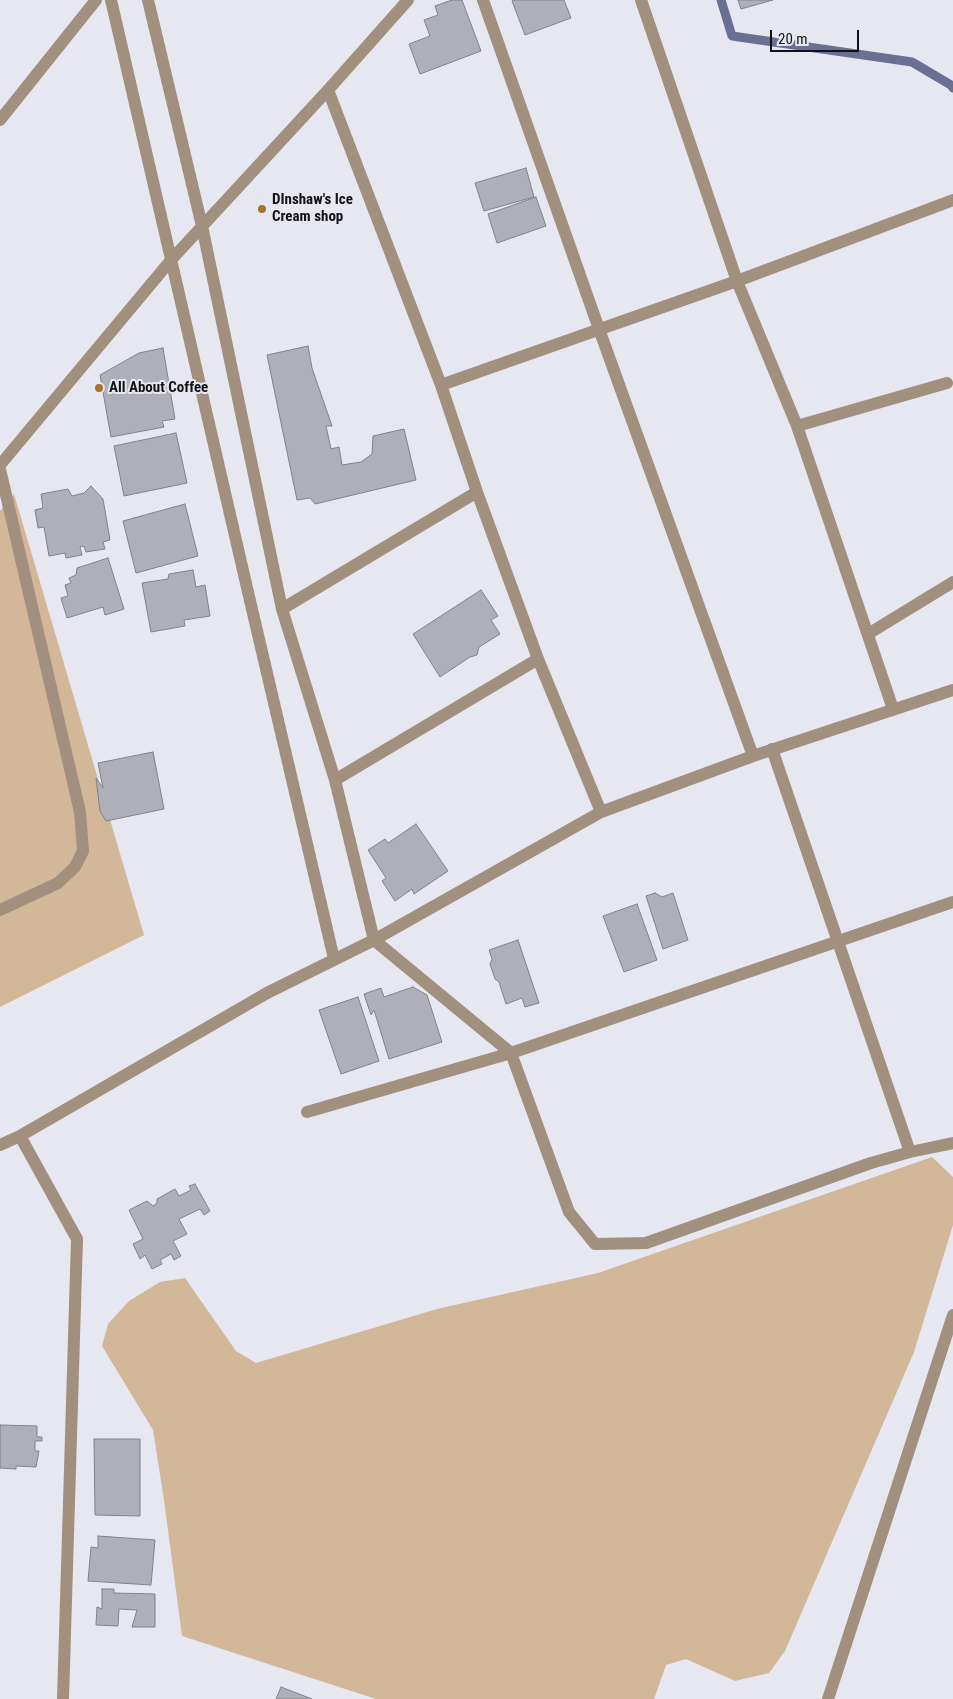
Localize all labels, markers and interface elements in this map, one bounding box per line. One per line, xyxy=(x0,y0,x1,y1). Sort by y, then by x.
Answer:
scale bar xyxy=(773,20,862,52)
text: 20 m xyxy=(778,30,808,48)
place label: DInshaw's Ice Cream shop xyxy=(272,191,353,226)
marker: DInshaw's Ice Cream shop xyxy=(256,203,268,215)
place label: All About Coffee xyxy=(109,379,208,397)
marker: All About Coffee xyxy=(93,382,105,394)

